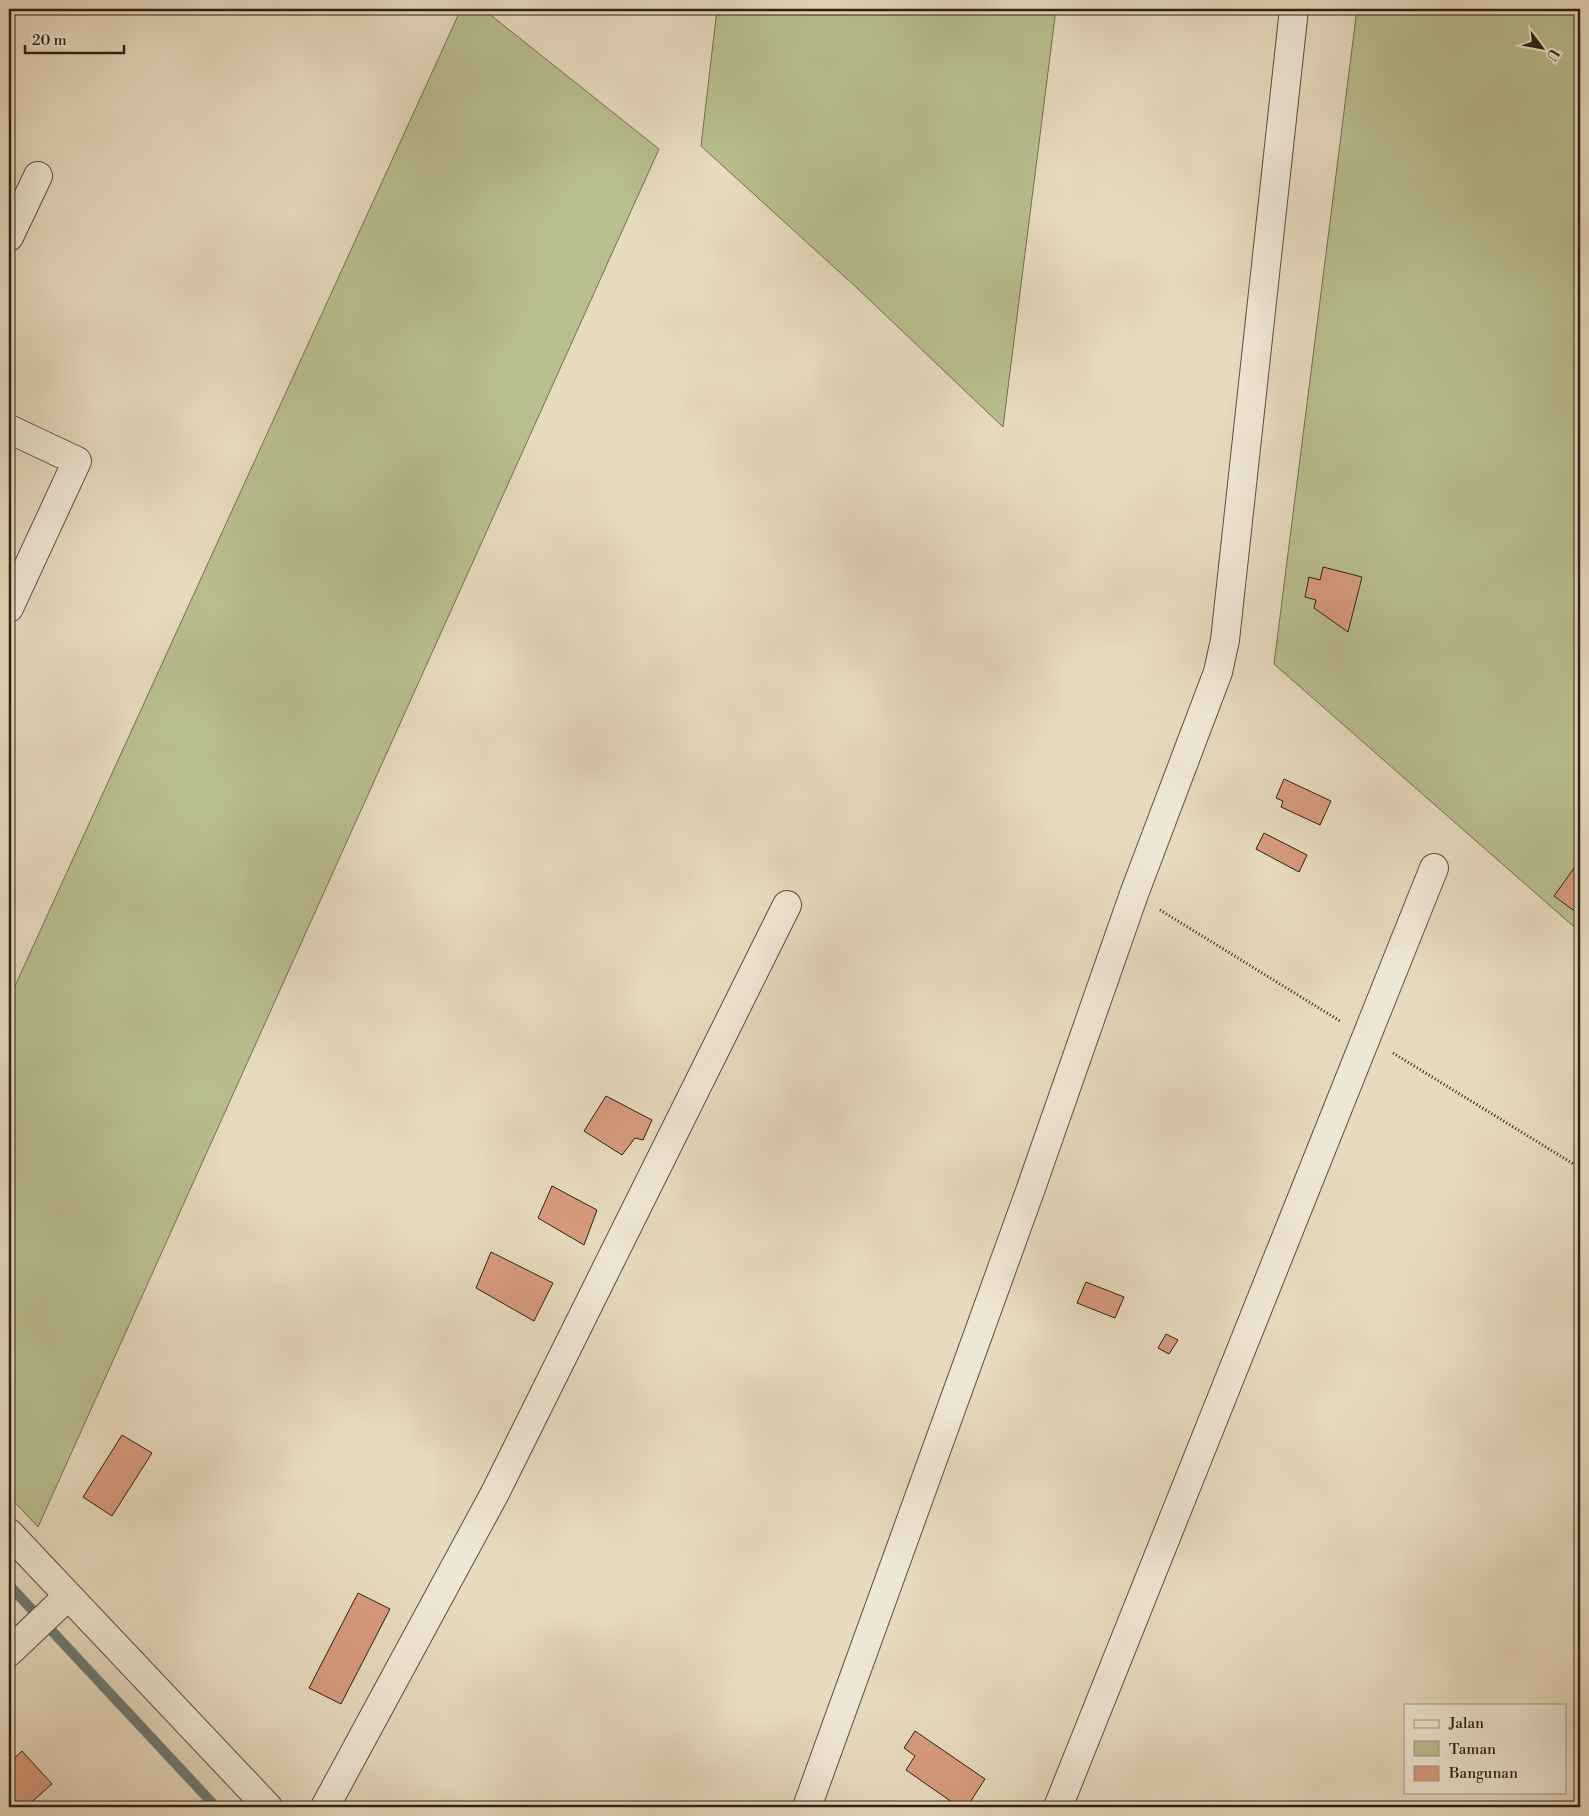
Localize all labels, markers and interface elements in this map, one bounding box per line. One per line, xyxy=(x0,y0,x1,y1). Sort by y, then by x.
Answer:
scale bar xyxy=(25,22,124,54)
north arrow xyxy=(1516,22,1566,72)
text: 20 m xyxy=(32,31,67,50)
text: U xyxy=(1542,45,1563,64)
legend xyxy=(1404,1704,1566,1794)
text: Jalan xyxy=(1448,1714,1484,1733)
text: Taman xyxy=(1449,1740,1496,1759)
text: Bangunan xyxy=(1448,1764,1518,1783)

